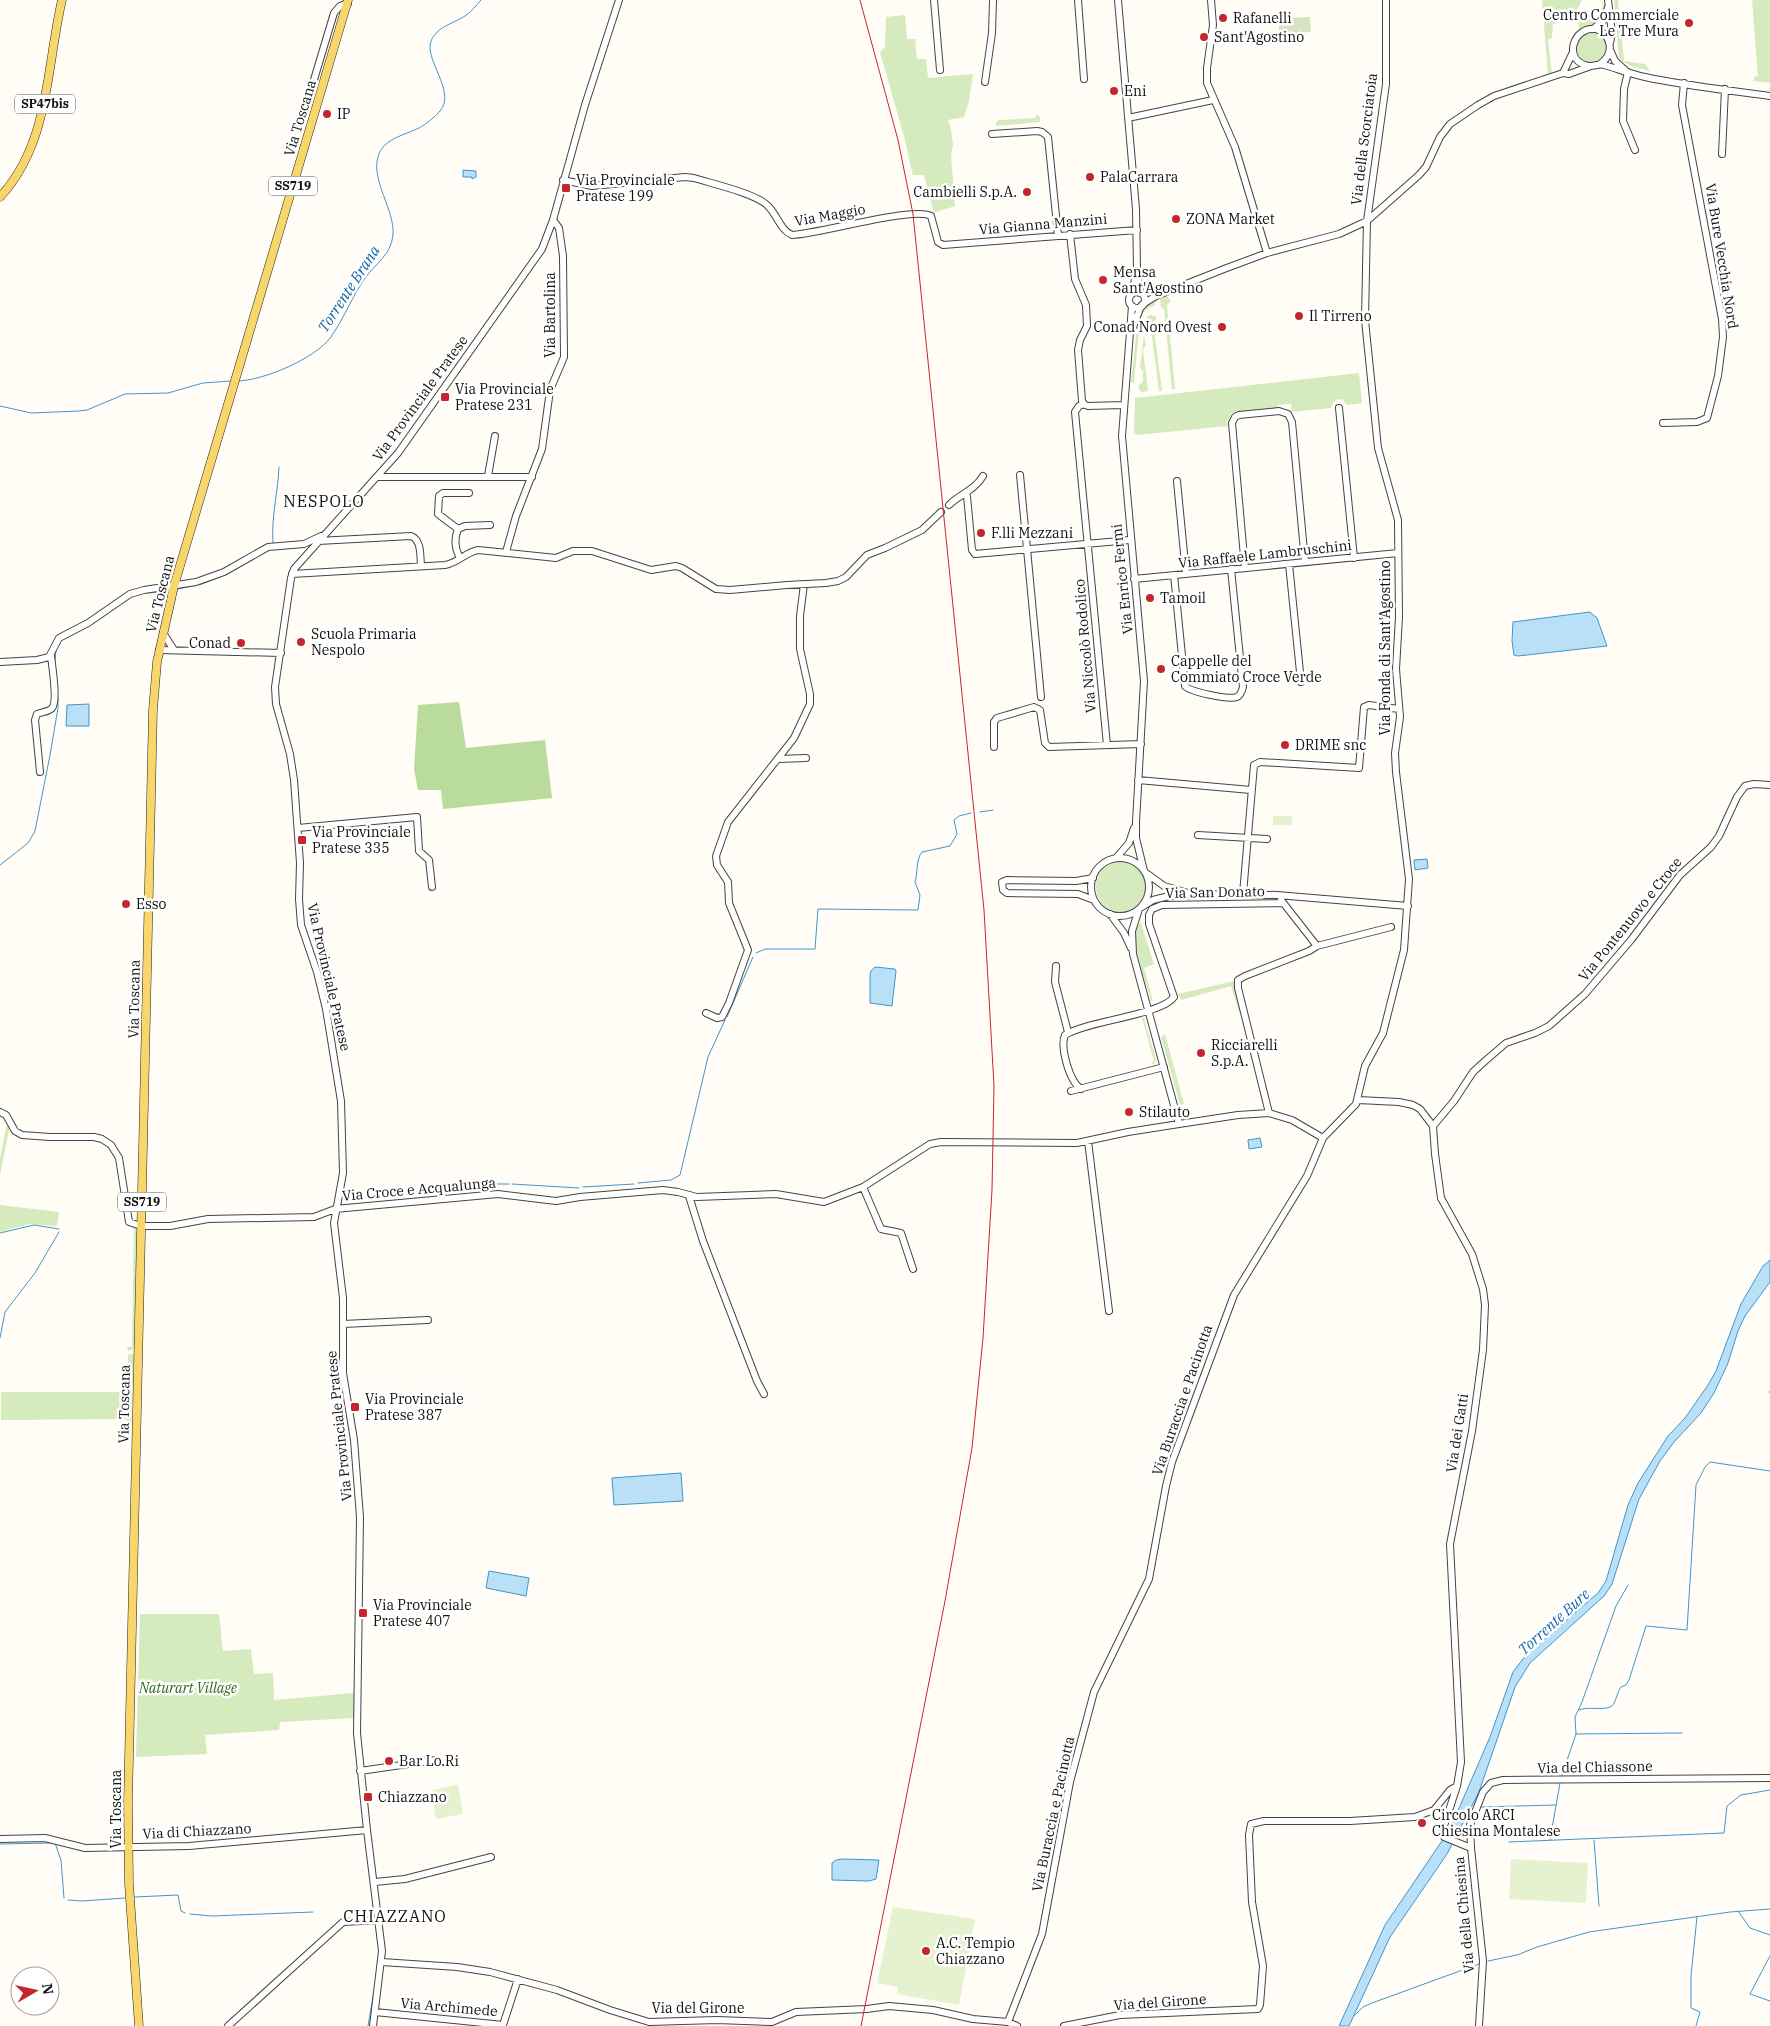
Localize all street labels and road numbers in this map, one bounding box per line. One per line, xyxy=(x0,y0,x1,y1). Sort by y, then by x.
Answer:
street label: Via della Scorciatoia xyxy=(1347,72,1381,206)
street label: Via Toscana xyxy=(280,77,320,158)
road number: SP47bis xyxy=(15,95,75,114)
road number: SS719 xyxy=(269,177,317,196)
street label: Via Bure Vecchia Nord xyxy=(1702,182,1742,330)
street label: Via Maggio xyxy=(793,200,867,230)
street label: Via Gianna Manzini xyxy=(978,209,1108,239)
street label: Via Bartolina xyxy=(541,272,559,358)
street label: Via Provinciale Pratese xyxy=(368,332,472,464)
street label: Via Enrico Fermi xyxy=(1107,523,1137,635)
street label: Via Raffaele Lambruschini xyxy=(1177,536,1353,572)
street label: Via Toscana xyxy=(142,553,178,634)
street label: Via Fonda di Sant'Agostino xyxy=(1376,560,1394,736)
street label: Via Niccolò Rodolico xyxy=(1070,578,1100,714)
street label: Via Pontenuovo e Croce xyxy=(1574,853,1686,985)
street label: Via San Donato xyxy=(1165,882,1265,902)
street label: Via Provinciale Pratese xyxy=(303,901,355,1053)
street label: Via Toscana xyxy=(124,959,144,1039)
street label: Via Croce e Acqualunga xyxy=(341,1173,497,1205)
road number: SS719 xyxy=(118,1192,166,1212)
street label: Via Buraccia e Pacinotta xyxy=(1148,1322,1216,1478)
street label: Via Provinciale Pratese xyxy=(322,1350,356,1502)
street label: Via Toscana xyxy=(114,1364,134,1444)
street label: Via dei Gatti xyxy=(1442,1392,1472,1474)
street label: Via Buraccia e Pacinotta xyxy=(1028,1734,1078,1893)
street label: Via del Chiassone xyxy=(1537,1757,1653,1777)
street label: Via Toscana xyxy=(107,1769,125,1848)
street label: Via di Chiazzano xyxy=(142,1819,252,1843)
street label: Via della Chiesina xyxy=(1450,1855,1478,1974)
street label: Via del Girone xyxy=(1113,1990,1207,2014)
street label: Via Archimede xyxy=(400,1994,498,2020)
street label: Via del Girone xyxy=(652,1999,744,2017)

